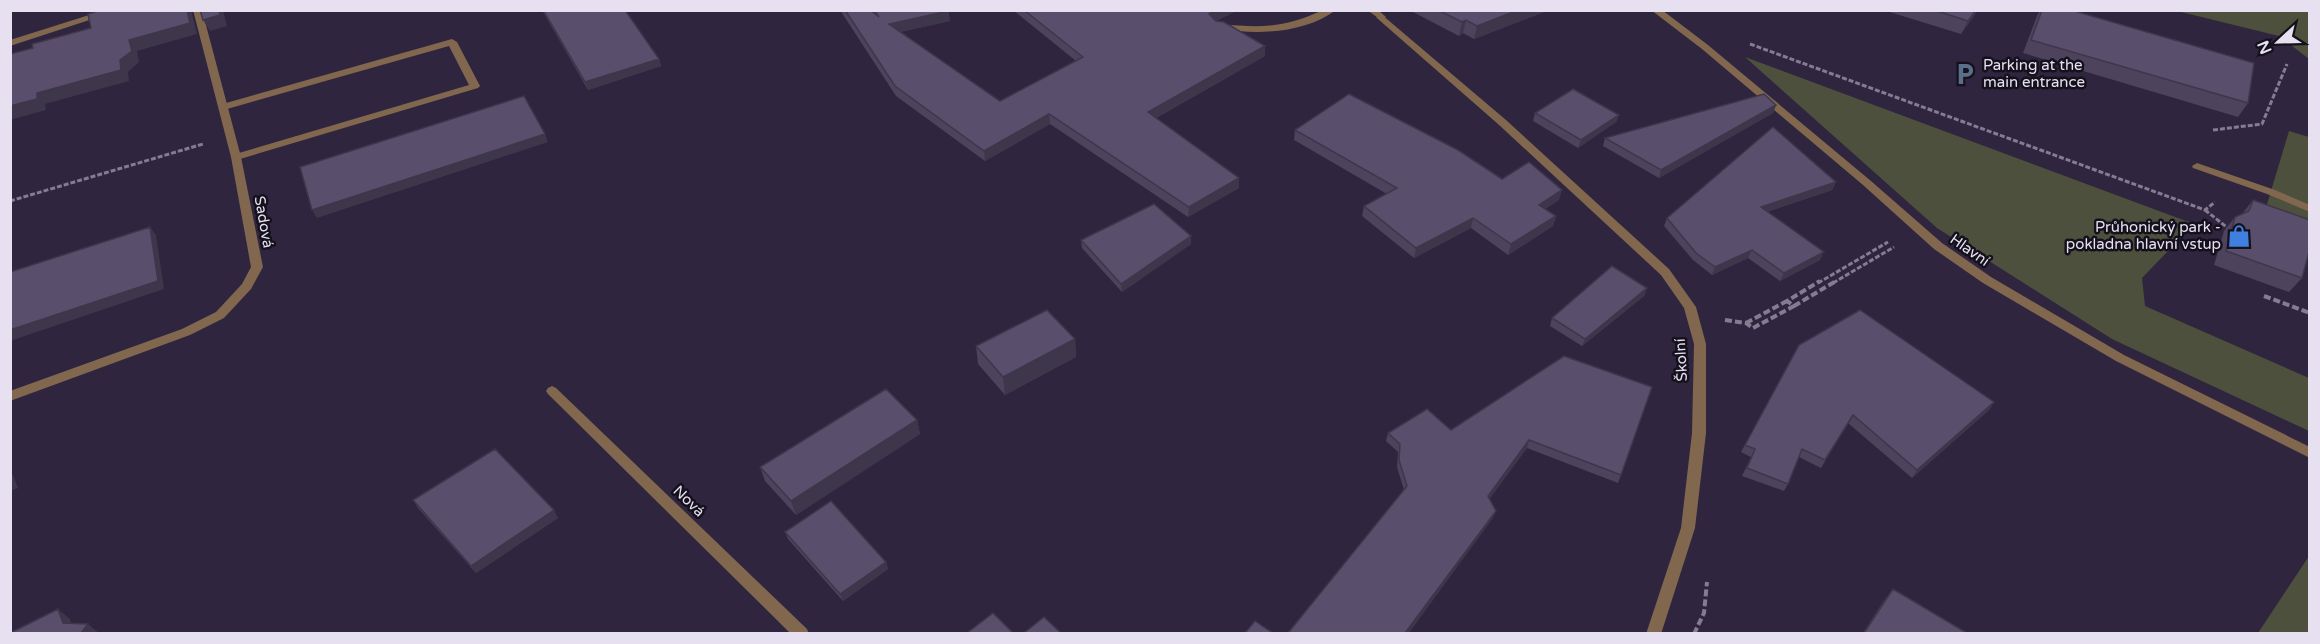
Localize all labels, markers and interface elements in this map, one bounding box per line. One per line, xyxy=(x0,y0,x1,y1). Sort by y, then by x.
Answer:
north arrow xyxy=(2248,12,2308,72)
text: N xyxy=(2253,38,2277,57)
place label: Parking at the main entrance xyxy=(1983,56,2085,91)
parking icon: Parking at the main entrance xyxy=(1952,61,1978,87)
street label: Sadová xyxy=(251,195,277,249)
place label: Průhonický park - pokladna hlavní vstup xyxy=(2066,218,2221,253)
shop icon: Průhonický park - pokladna hlavní vstup xyxy=(2226,223,2252,249)
street label: Hlavní xyxy=(1947,230,1993,270)
street label: Školní xyxy=(1671,338,1691,382)
street label: Nová xyxy=(669,482,709,520)

